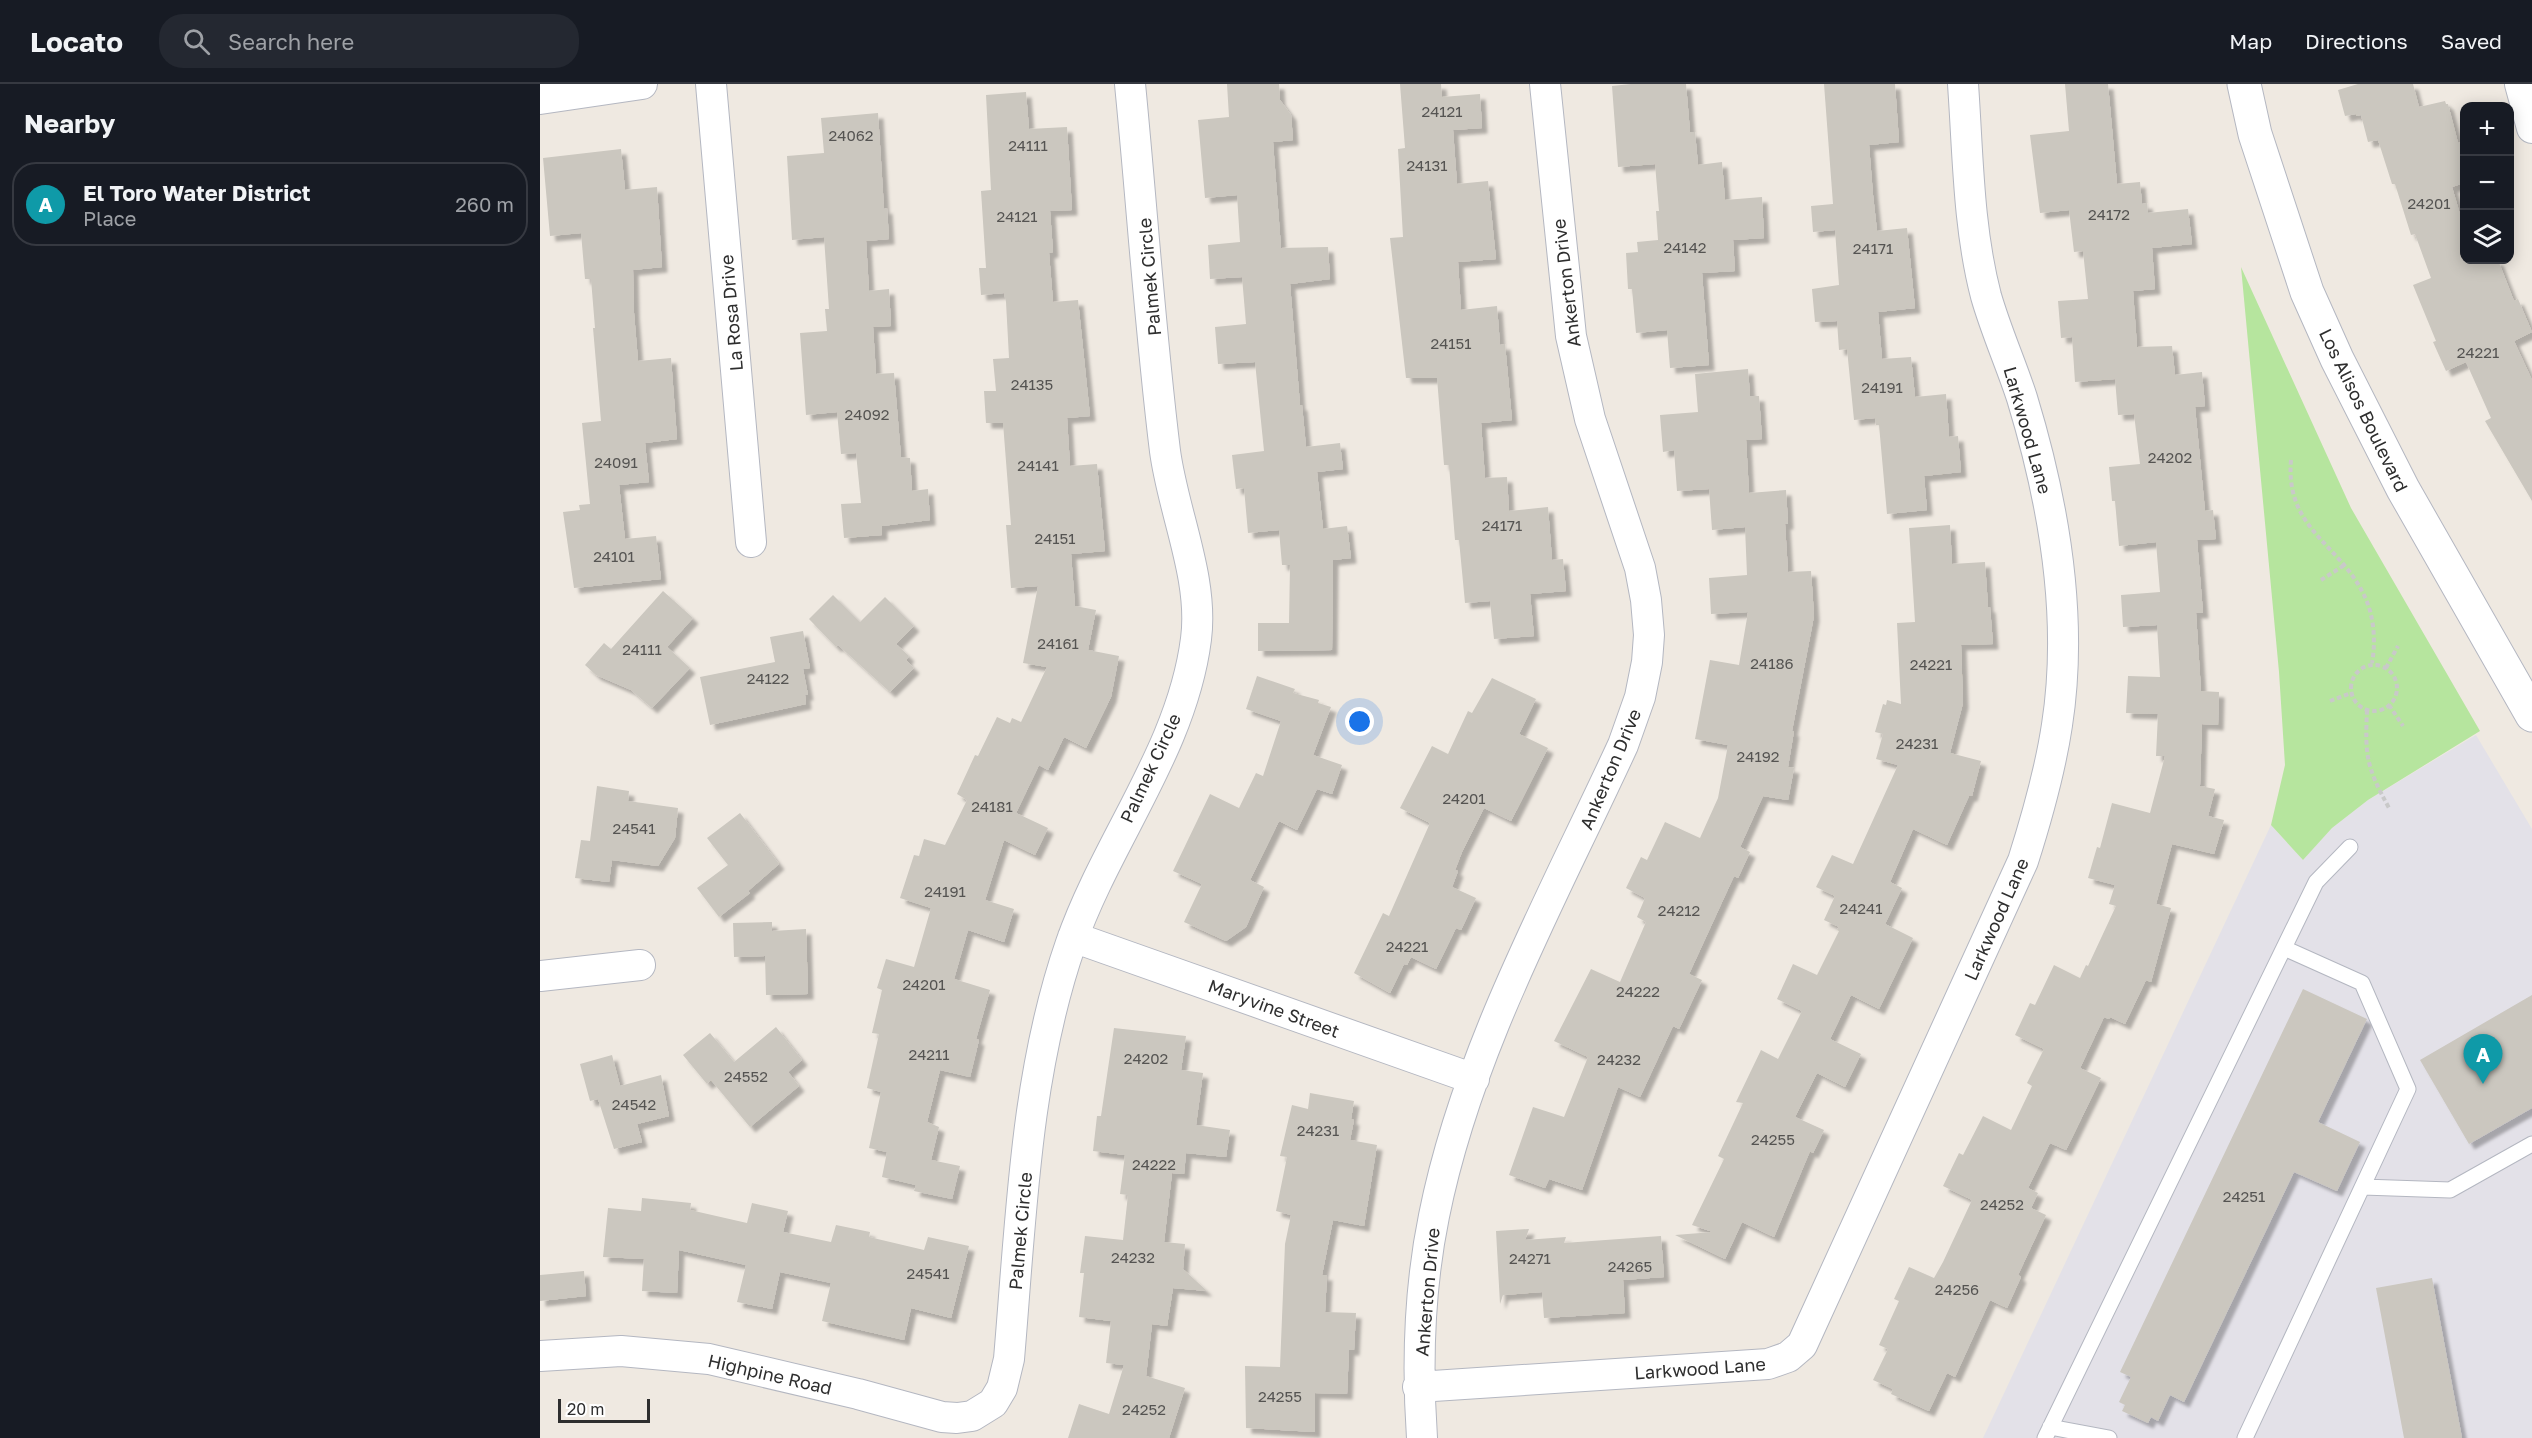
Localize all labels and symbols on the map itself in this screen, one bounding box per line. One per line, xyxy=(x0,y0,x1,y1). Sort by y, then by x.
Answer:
house number: 24121 xyxy=(1421,102,1463,120)
house number: 24062 xyxy=(829,126,873,144)
house number: 24111 xyxy=(1008,136,1048,154)
house number: 24131 xyxy=(1406,156,1448,174)
house number: 24201 xyxy=(2407,194,2451,212)
house number: 24172 xyxy=(2088,205,2130,223)
house number: 24121 xyxy=(996,207,1038,225)
street label: Palmek Circle xyxy=(1133,217,1165,337)
street label: Ankerton Drive xyxy=(1547,218,1585,348)
house number: 24142 xyxy=(1664,238,1706,256)
house number: 24171 xyxy=(1853,239,1893,257)
street label: La Rosa Drive xyxy=(715,254,747,372)
street label: Los Alisos Boulevard xyxy=(2315,325,2413,495)
house number: 24151 xyxy=(1430,334,1472,352)
house number: 24221 xyxy=(2457,343,2499,361)
street label: Larkwood Lane xyxy=(1999,364,2057,496)
house number: 24135 xyxy=(1011,375,1053,393)
house number: 24191 xyxy=(1861,378,1903,396)
house number: 24092 xyxy=(845,405,889,423)
house number: 24202 xyxy=(2148,448,2192,466)
house number: 24091 xyxy=(594,453,638,471)
house number: 24141 xyxy=(1017,456,1059,474)
house number: 24171 xyxy=(1482,516,1522,534)
house number: 24151 xyxy=(1034,529,1076,547)
house number: 24101 xyxy=(593,547,635,565)
house number: 24161 xyxy=(1037,634,1079,652)
house number: 24111 xyxy=(622,640,662,658)
house number: 24186 xyxy=(1750,654,1794,672)
house number: 24221 xyxy=(1910,655,1952,673)
house number: 24122 xyxy=(747,669,789,687)
street label: Ankerton Drive xyxy=(1575,705,1645,833)
your location xyxy=(1345,707,1374,736)
street label: Palmek Circle xyxy=(1115,710,1185,826)
house number: 24231 xyxy=(1896,734,1938,752)
house number: 24192 xyxy=(1737,747,1779,765)
house number: 24201 xyxy=(1442,789,1486,807)
house number: 24181 xyxy=(971,797,1013,815)
house number: 24541 xyxy=(613,819,655,837)
street label: Larkwood Lane xyxy=(1959,854,2033,984)
house number: 24191 xyxy=(924,882,966,900)
house number: 24241 xyxy=(1840,899,1882,917)
house number: 24212 xyxy=(1658,901,1700,919)
house number: 24221 xyxy=(1386,937,1428,955)
street label: Maryvine Street xyxy=(1205,974,1343,1042)
house number: 24201 xyxy=(902,975,946,993)
house number: 24222 xyxy=(1616,982,1660,1000)
pin: A xyxy=(2464,1034,2502,1084)
house number: 24211 xyxy=(908,1045,950,1063)
house number: 24202 xyxy=(1124,1049,1168,1067)
house number: 24232 xyxy=(1597,1050,1641,1068)
house number: 24552 xyxy=(724,1067,768,1085)
house number: 24542 xyxy=(612,1095,656,1113)
house number: 24231 xyxy=(1297,1121,1339,1139)
house number: 24255 xyxy=(1751,1130,1795,1148)
house number: 24222 xyxy=(1132,1155,1176,1173)
street label: Palmek Circle xyxy=(1004,1171,1036,1291)
house number: 24251 xyxy=(2223,1187,2265,1205)
house number: 24252 xyxy=(1980,1195,2024,1213)
street label: Ankerton Drive xyxy=(1410,1227,1444,1357)
house number: 24232 xyxy=(1111,1248,1155,1266)
house number: 24271 xyxy=(1509,1249,1551,1267)
house number: 24265 xyxy=(1608,1257,1652,1275)
house number: 24541 xyxy=(907,1264,949,1282)
house number: 24256 xyxy=(1935,1280,1979,1298)
street label: Highpine Road xyxy=(706,1349,834,1399)
street label: Larkwood Lane xyxy=(1634,1352,1766,1384)
house number: 24255 xyxy=(1258,1387,1302,1405)
scale bar xyxy=(558,1396,650,1424)
house number: 24252 xyxy=(1122,1400,1166,1418)

